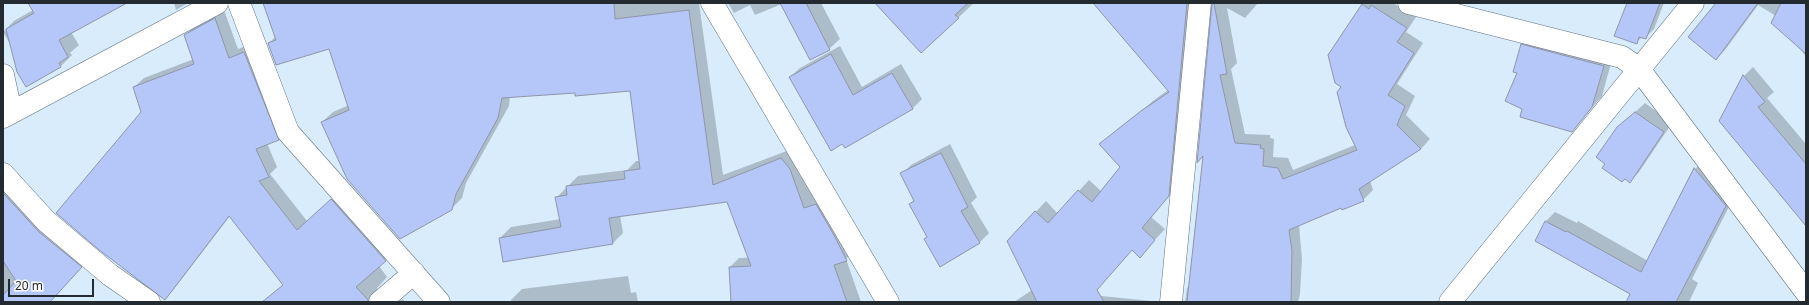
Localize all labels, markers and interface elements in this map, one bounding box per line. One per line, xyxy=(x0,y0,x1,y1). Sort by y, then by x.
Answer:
scale bar xyxy=(10,271,96,297)
text: 20 m xyxy=(15,277,43,294)

